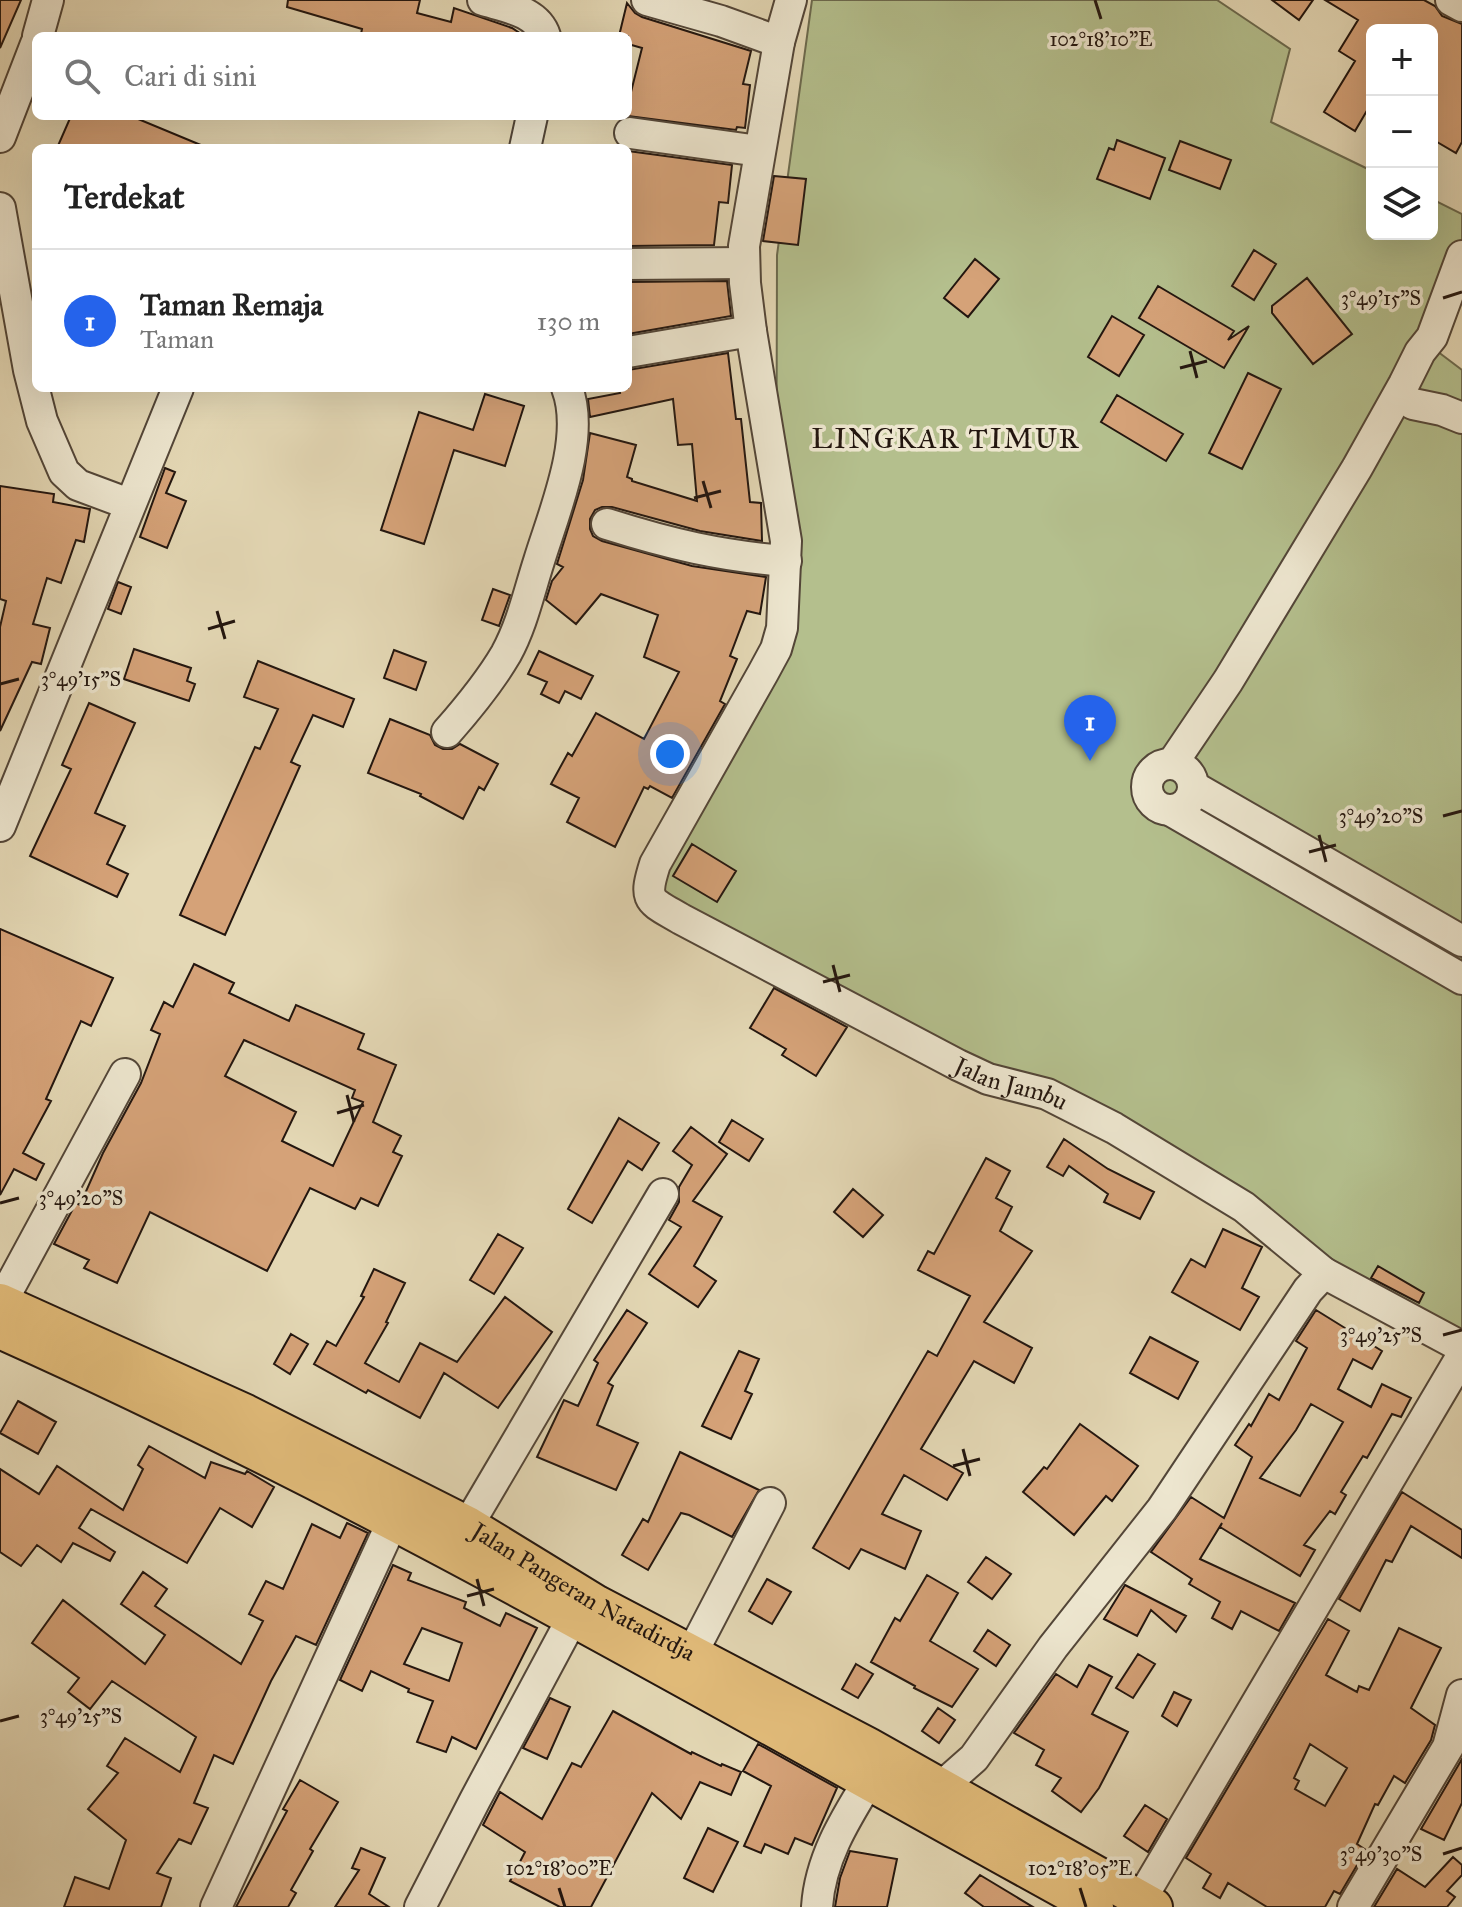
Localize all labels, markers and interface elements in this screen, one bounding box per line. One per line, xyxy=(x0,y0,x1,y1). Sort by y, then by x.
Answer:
map controls xyxy=(1366,24,1438,240)
button: + xyxy=(1366,24,1438,96)
text: 102°18'10"E xyxy=(1049,27,1153,51)
search box xyxy=(32,32,632,120)
icon: search xyxy=(60,54,104,98)
text: Cari di sini xyxy=(124,58,257,94)
button: − xyxy=(1366,96,1438,168)
button: layers xyxy=(1366,168,1438,240)
text: Terdekat xyxy=(64,176,185,217)
text: 3°49'15"S xyxy=(1341,286,1421,310)
text: Taman Remaja xyxy=(140,287,323,323)
text: 1 xyxy=(85,305,95,337)
text: 130 m xyxy=(537,305,600,337)
text: Taman xyxy=(140,323,214,355)
district label: LINGKAR TIMUR xyxy=(812,421,1080,456)
text: 3°49'15"S xyxy=(41,667,121,691)
pin: 1 xyxy=(1064,695,1116,761)
your location xyxy=(650,734,690,774)
text: 3°49'20"S xyxy=(1339,804,1423,828)
street label: Jalan Jambu xyxy=(947,1049,1073,1117)
text: 3°49'20"S xyxy=(39,1186,123,1210)
text: 3°49'25"S xyxy=(1340,1323,1422,1347)
street label: Jalan Pangeran Natadirdja xyxy=(463,1514,701,1668)
text: 3°49'25"S xyxy=(40,1704,122,1728)
text: 3°49'30"S xyxy=(1340,1842,1422,1866)
text: 102°18'00"E xyxy=(506,1856,613,1880)
text: 102°18'05"E xyxy=(1028,1856,1132,1880)

